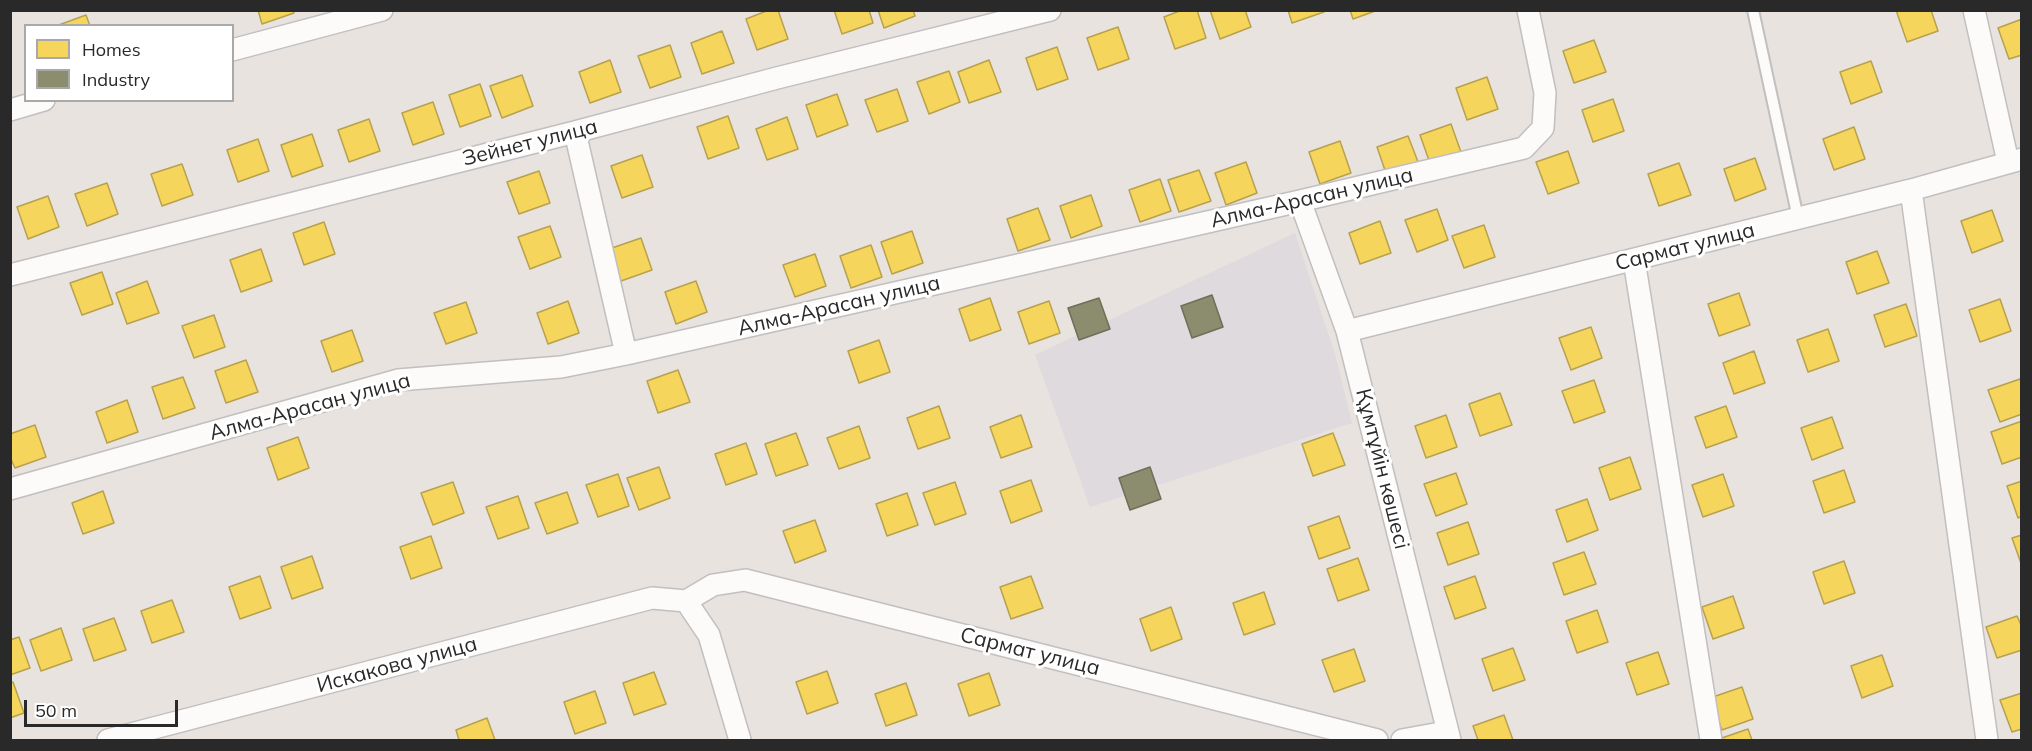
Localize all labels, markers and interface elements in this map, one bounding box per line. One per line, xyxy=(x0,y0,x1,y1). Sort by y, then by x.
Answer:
legend xyxy=(24,24,234,102)
text: Homes xyxy=(82,38,141,61)
text: Industry xyxy=(82,68,150,91)
street label: Зейнет улица xyxy=(460,114,600,172)
street label: Алма-Арасан улица xyxy=(1208,162,1416,234)
street label: Сармат улица xyxy=(1613,217,1757,277)
street label: Алма-Арасан улица xyxy=(735,270,943,342)
street label: Алма-Арасан улица xyxy=(207,368,413,446)
street label: Құмтұйiн көшесі xyxy=(1350,386,1414,552)
street label: Сармат улица xyxy=(958,622,1102,682)
street label: Искакова улица xyxy=(314,631,480,699)
scale bar xyxy=(27,688,182,726)
text: 50 m xyxy=(35,699,77,722)

